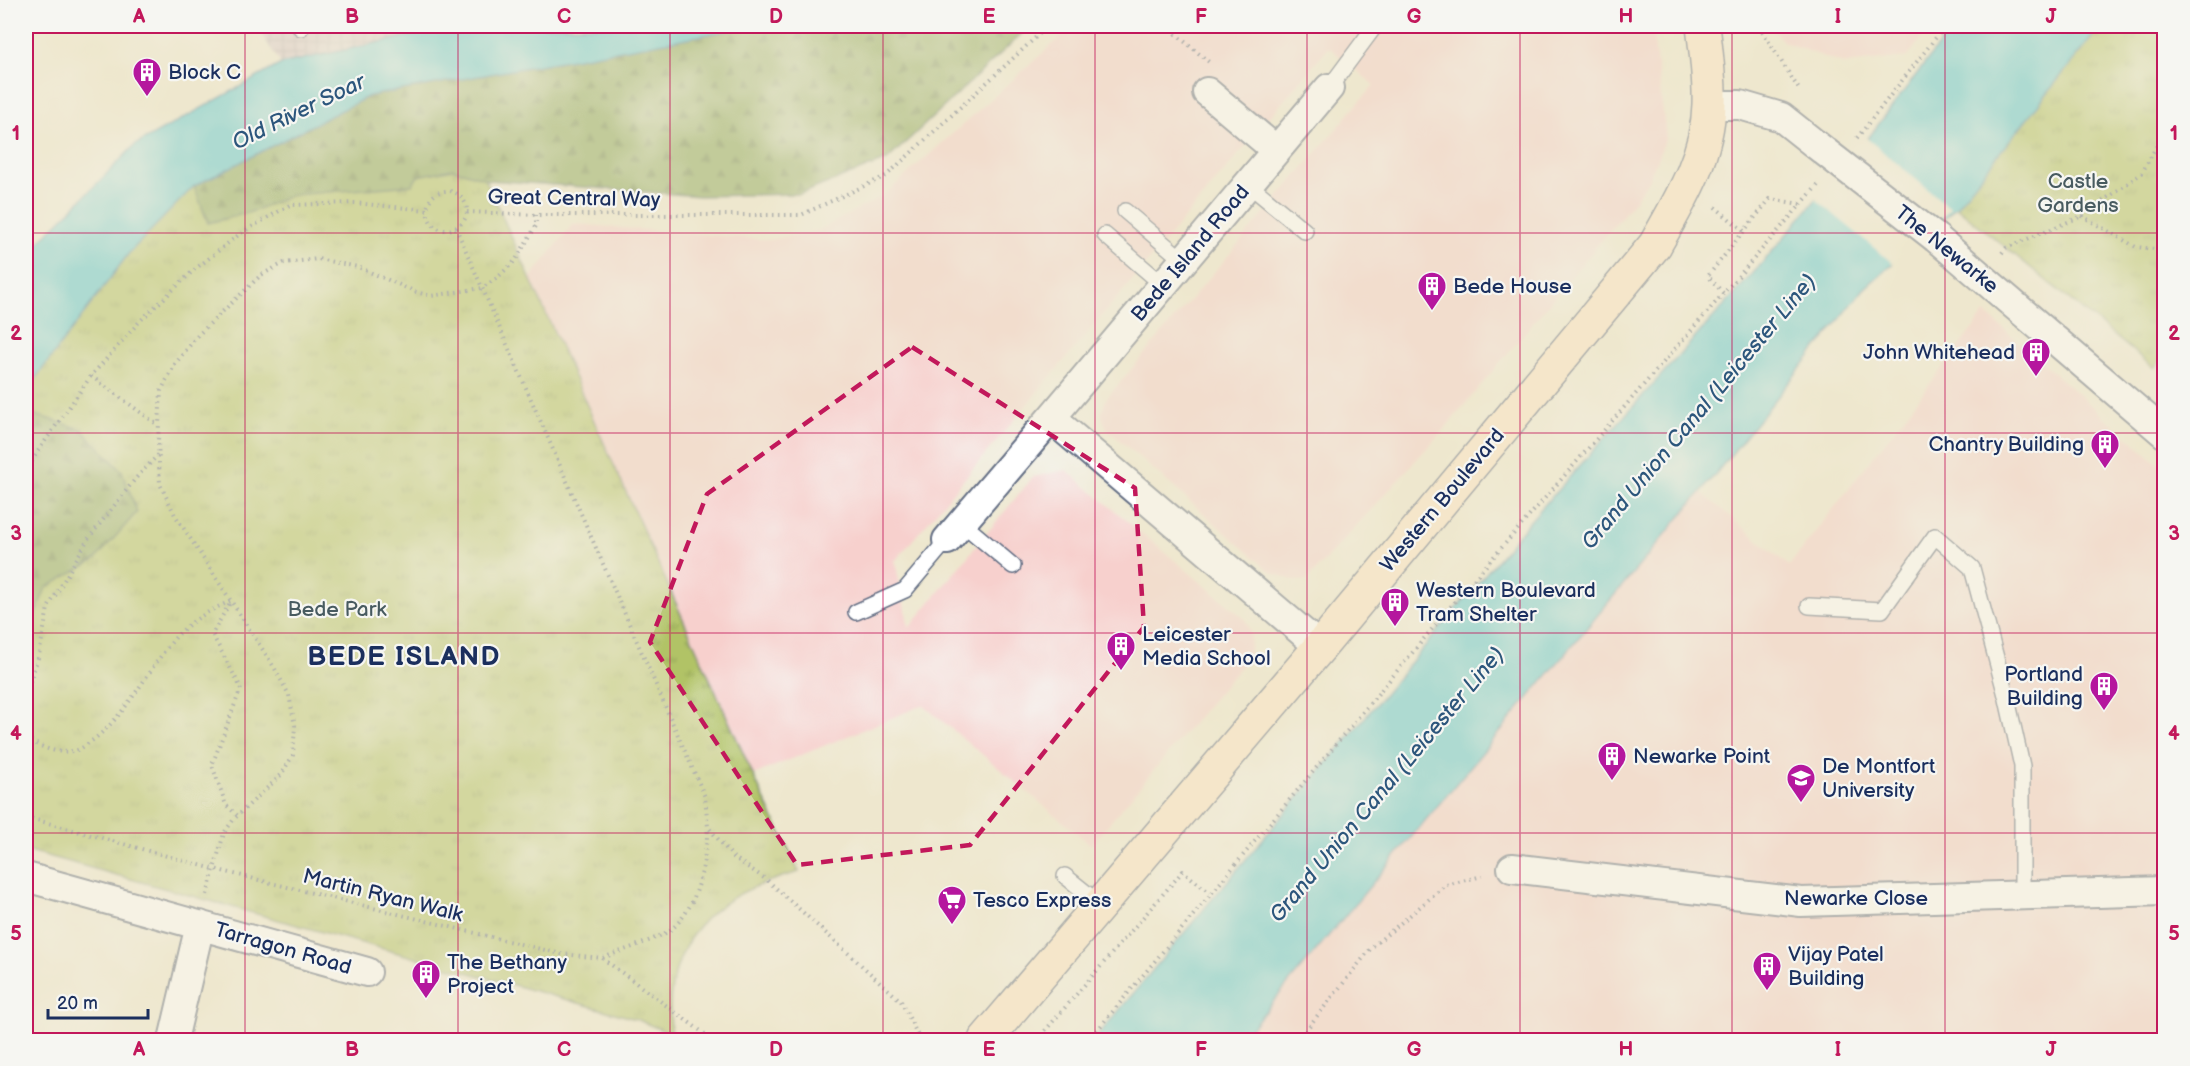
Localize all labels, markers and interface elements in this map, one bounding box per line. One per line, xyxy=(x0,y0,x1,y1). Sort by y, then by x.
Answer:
text: A xyxy=(132,5,146,29)
text: B xyxy=(345,5,359,29)
text: C xyxy=(557,5,571,29)
text: D xyxy=(769,5,783,29)
text: E xyxy=(983,5,996,29)
text: F xyxy=(1195,5,1207,29)
text: G xyxy=(1407,5,1422,29)
text: H xyxy=(1619,5,1633,29)
text: I xyxy=(1835,5,1841,29)
text: J xyxy=(2046,5,2058,29)
building icon: Block C xyxy=(131,56,163,98)
place label: Block C xyxy=(168,60,241,85)
water label: Old River Soar xyxy=(228,68,371,156)
text: 1 xyxy=(12,122,20,146)
text: 1 xyxy=(2170,122,2178,146)
park label: Castle Gardens xyxy=(2037,169,2119,218)
street label: Bede Island Road xyxy=(1126,180,1255,327)
street label: Great Central Way xyxy=(487,184,661,213)
street label: The Newarke xyxy=(1890,200,2003,299)
water label: Grand Union Canal (Leicester Line) xyxy=(1576,269,1822,555)
building icon: Bede House xyxy=(1416,270,1448,312)
place label: Bede House xyxy=(1453,274,1572,299)
text: 2 xyxy=(10,322,22,346)
text: 2 xyxy=(2168,322,2180,346)
building icon: John Whitehead xyxy=(2020,336,2052,378)
place label: John Whitehead xyxy=(1863,340,2015,365)
street label: Western Boulevard xyxy=(1375,423,1510,577)
building icon: Chantry Building xyxy=(2089,428,2121,470)
place label: Chantry Building xyxy=(1928,432,2084,457)
text: 3 xyxy=(10,522,22,546)
text: 3 xyxy=(2168,522,2180,546)
place label: Western Boulevard Tram Shelter xyxy=(1416,578,1596,627)
building icon: Western Boulevard Tram Shelter xyxy=(1379,586,1411,628)
park label: Bede Park xyxy=(287,597,387,622)
place label: Leicester Media School xyxy=(1142,622,1271,671)
building icon: Leicester Media School xyxy=(1105,630,1137,672)
district label: BEDE ISLAND xyxy=(307,641,501,673)
water label: Grand Union Canal (Leicester Line) xyxy=(1264,642,1510,928)
place label: Portland Building xyxy=(2004,662,2083,711)
building icon: Portland Building xyxy=(2088,670,2120,712)
text: 4 xyxy=(10,722,22,746)
text: 4 xyxy=(2168,722,2180,746)
building icon: Newarke Point xyxy=(1596,740,1628,782)
place label: Newarke Point xyxy=(1633,744,1771,769)
place label: De Montfort University xyxy=(1822,754,1936,803)
school or university icon: De Montfort University xyxy=(1785,762,1817,804)
street label: Martin Ryan Walk xyxy=(300,863,466,928)
supermarket icon: Tesco Express xyxy=(936,884,968,926)
street label: Newarke Close xyxy=(1784,886,1928,911)
place label: Tesco Express xyxy=(973,888,1111,913)
street label: Tarragon Road xyxy=(211,917,354,980)
text: 5 xyxy=(10,922,22,946)
text: 5 xyxy=(2168,922,2180,946)
place label: Vijay Patel Building xyxy=(1788,942,1884,991)
place label: The Bethany Project xyxy=(447,950,567,999)
building icon: Vijay Patel Building xyxy=(1751,950,1783,992)
building icon: The Bethany Project xyxy=(410,958,442,1000)
scale bar xyxy=(48,982,148,1020)
text: 20 m xyxy=(57,993,98,1014)
text: A xyxy=(132,1038,146,1062)
text: B xyxy=(345,1038,359,1062)
text: C xyxy=(557,1038,571,1062)
text: D xyxy=(769,1038,783,1062)
text: E xyxy=(983,1038,996,1062)
text: F xyxy=(1195,1038,1207,1062)
text: G xyxy=(1407,1038,1422,1062)
text: H xyxy=(1619,1038,1633,1062)
text: I xyxy=(1835,1038,1841,1062)
text: J xyxy=(2046,1038,2058,1062)

